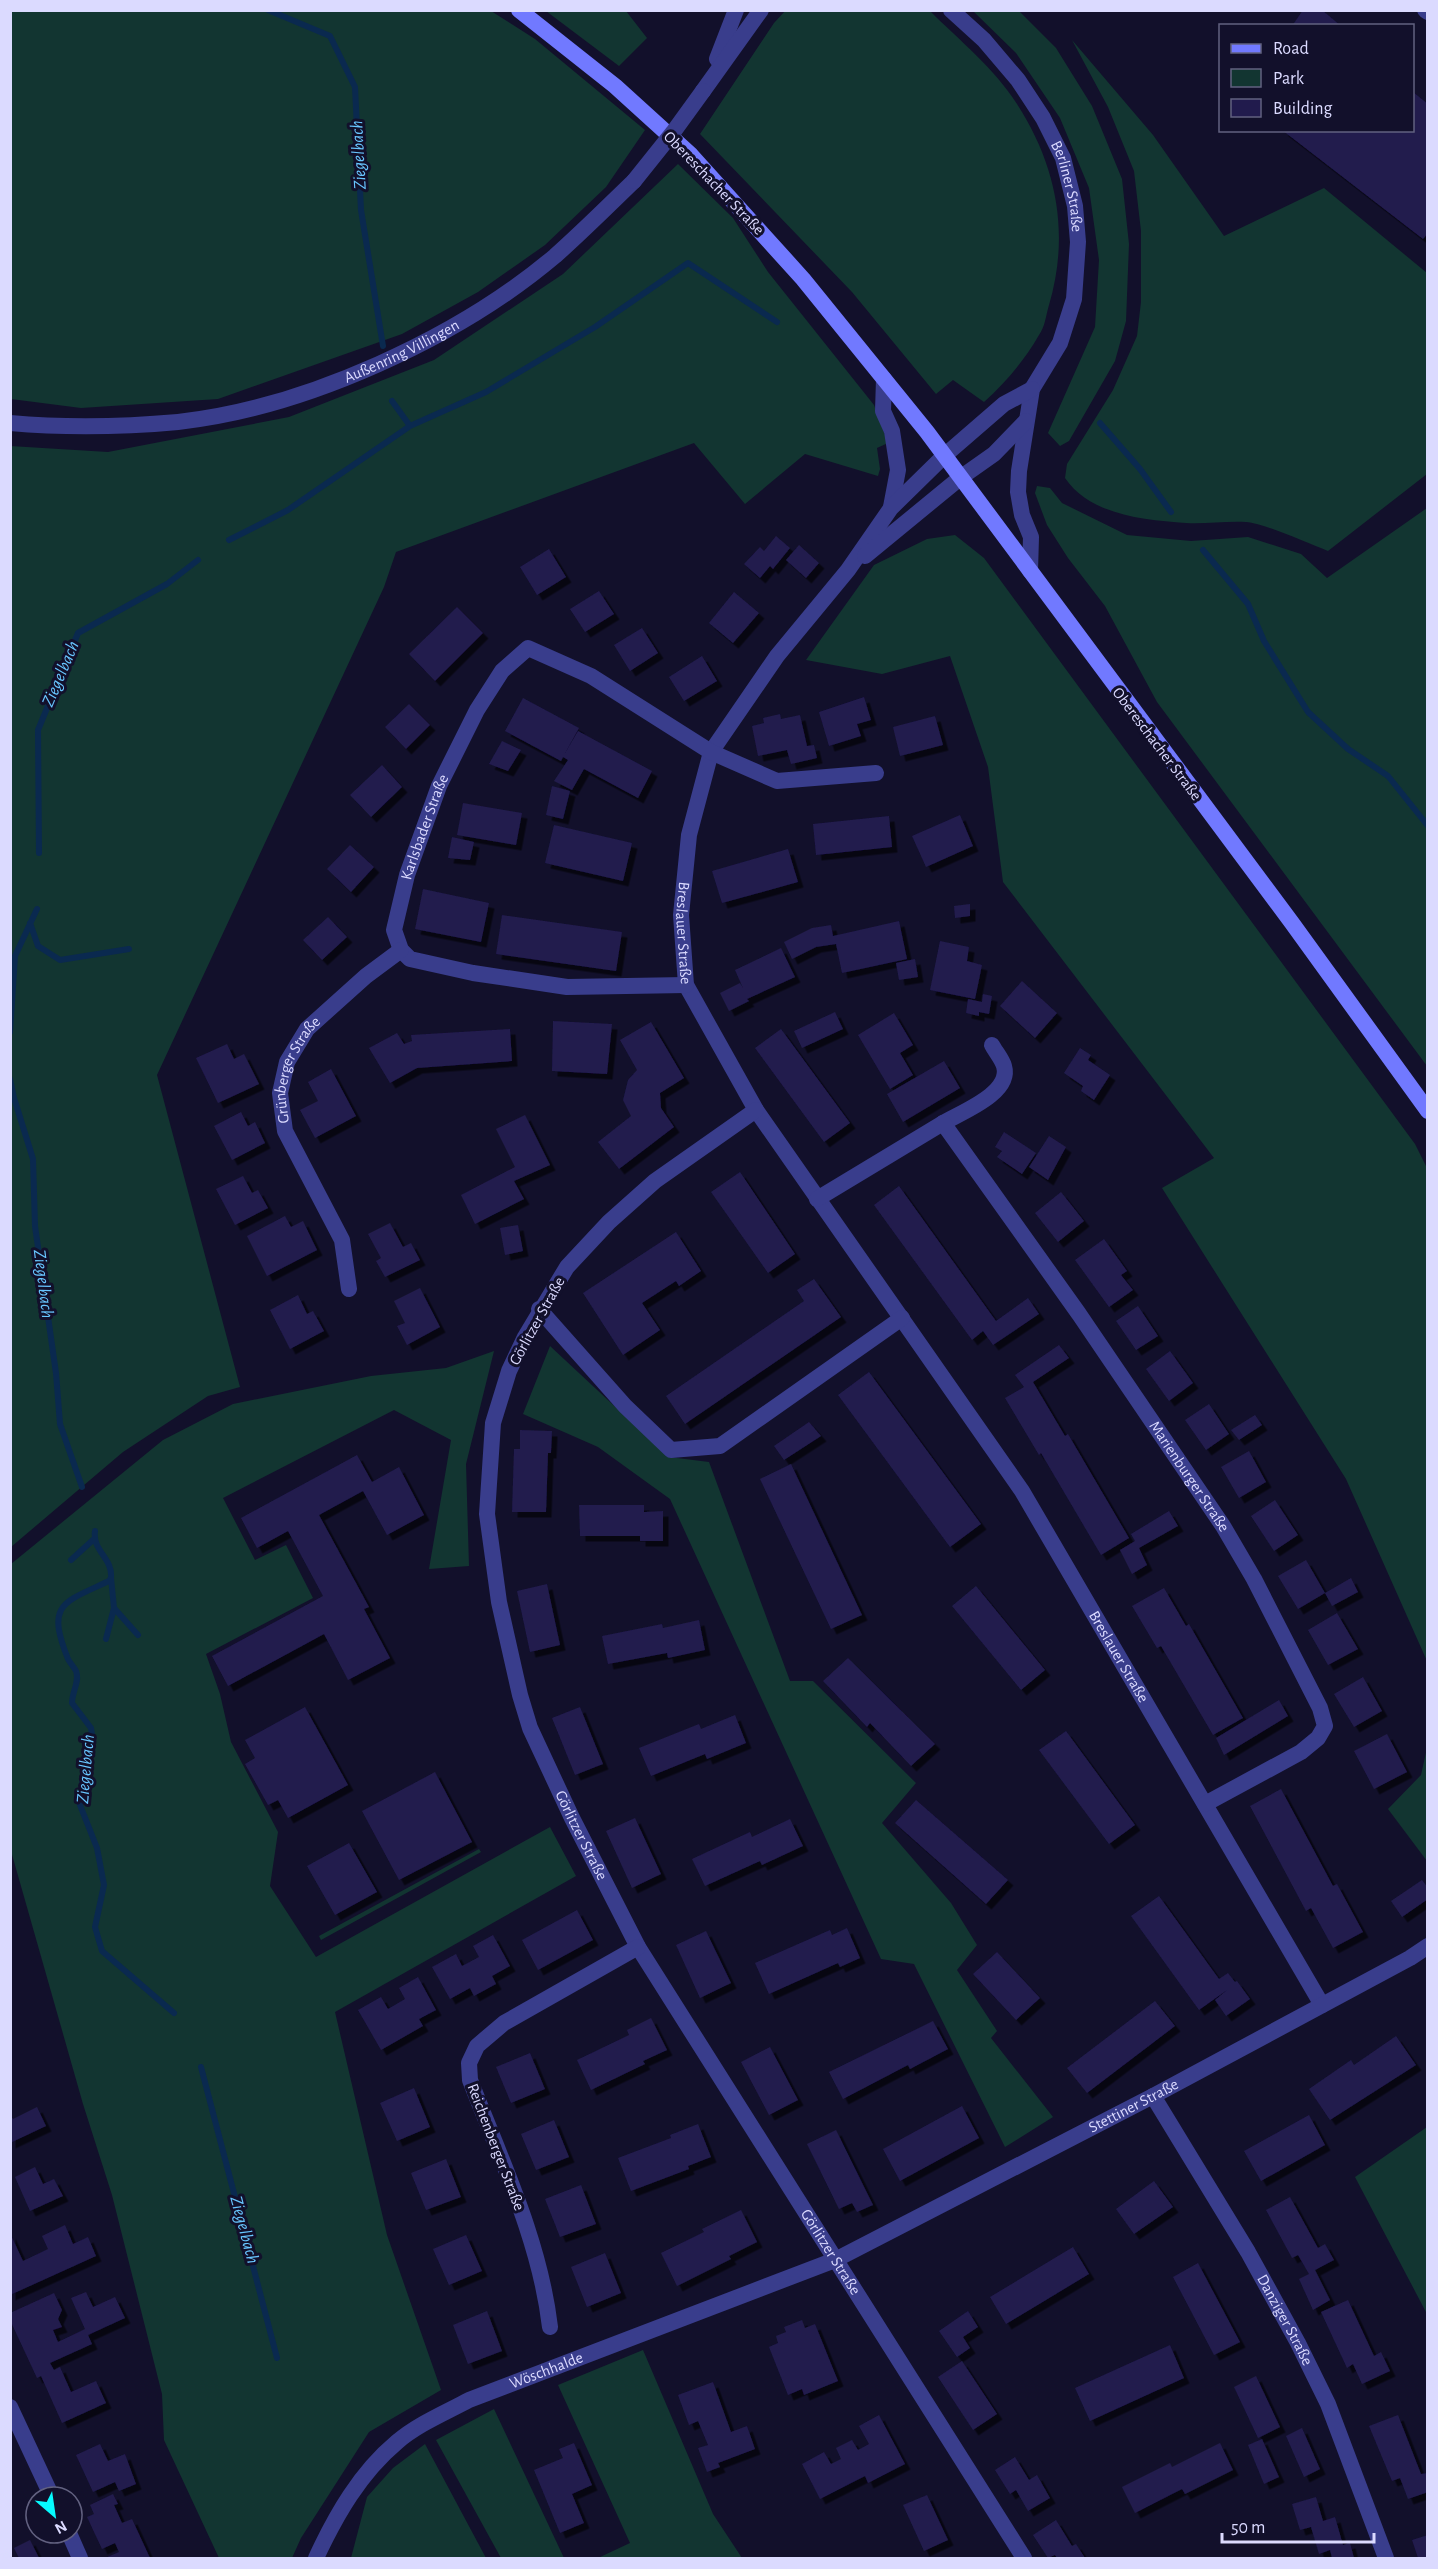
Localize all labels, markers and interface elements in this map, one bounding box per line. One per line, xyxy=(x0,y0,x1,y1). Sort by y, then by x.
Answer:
legend xyxy=(1219,24,1414,132)
text: Road xyxy=(1273,40,1309,58)
text: Park xyxy=(1273,70,1305,88)
text: Building xyxy=(1273,100,1333,118)
water label: Ziegelbach xyxy=(348,120,370,190)
street label: Obereschacher Straße xyxy=(661,128,767,238)
street label: Berliner Straße xyxy=(1048,138,1085,233)
street label: Außenring Villingen xyxy=(342,317,462,386)
water label: Ziegelbach xyxy=(39,639,83,709)
street label: Obereschacher Straße xyxy=(1109,684,1205,804)
street label: Karlsbader Straße xyxy=(398,772,452,881)
street label: Breslauer Straße xyxy=(673,881,694,985)
street label: Grünberger Straße xyxy=(272,1013,323,1125)
water label: Ziegelbach xyxy=(30,1249,56,1319)
street label: Görlitzer Straße xyxy=(506,1274,568,1368)
street label: Marienburger Straße xyxy=(1146,1418,1233,1535)
street label: Breslauer Straße xyxy=(1086,1608,1152,1705)
water label: Ziegelbach xyxy=(74,1734,98,1804)
street label: Görlitzer Straße xyxy=(552,1788,610,1883)
street label: Stettiner Straße xyxy=(1086,2076,1181,2136)
street label: Reichenberger Straße xyxy=(464,2081,528,2213)
water label: Ziegelbach xyxy=(226,2194,262,2266)
street label: Görlitzer Straße xyxy=(798,2206,864,2298)
street label: Danziger Straße xyxy=(1254,2272,1316,2368)
street label: Wöschhalde xyxy=(507,2349,585,2392)
north arrow xyxy=(24,2485,84,2545)
scale bar xyxy=(1222,2506,1374,2544)
text: N xyxy=(52,2518,70,2537)
text: 50 m xyxy=(1231,2519,1265,2537)

